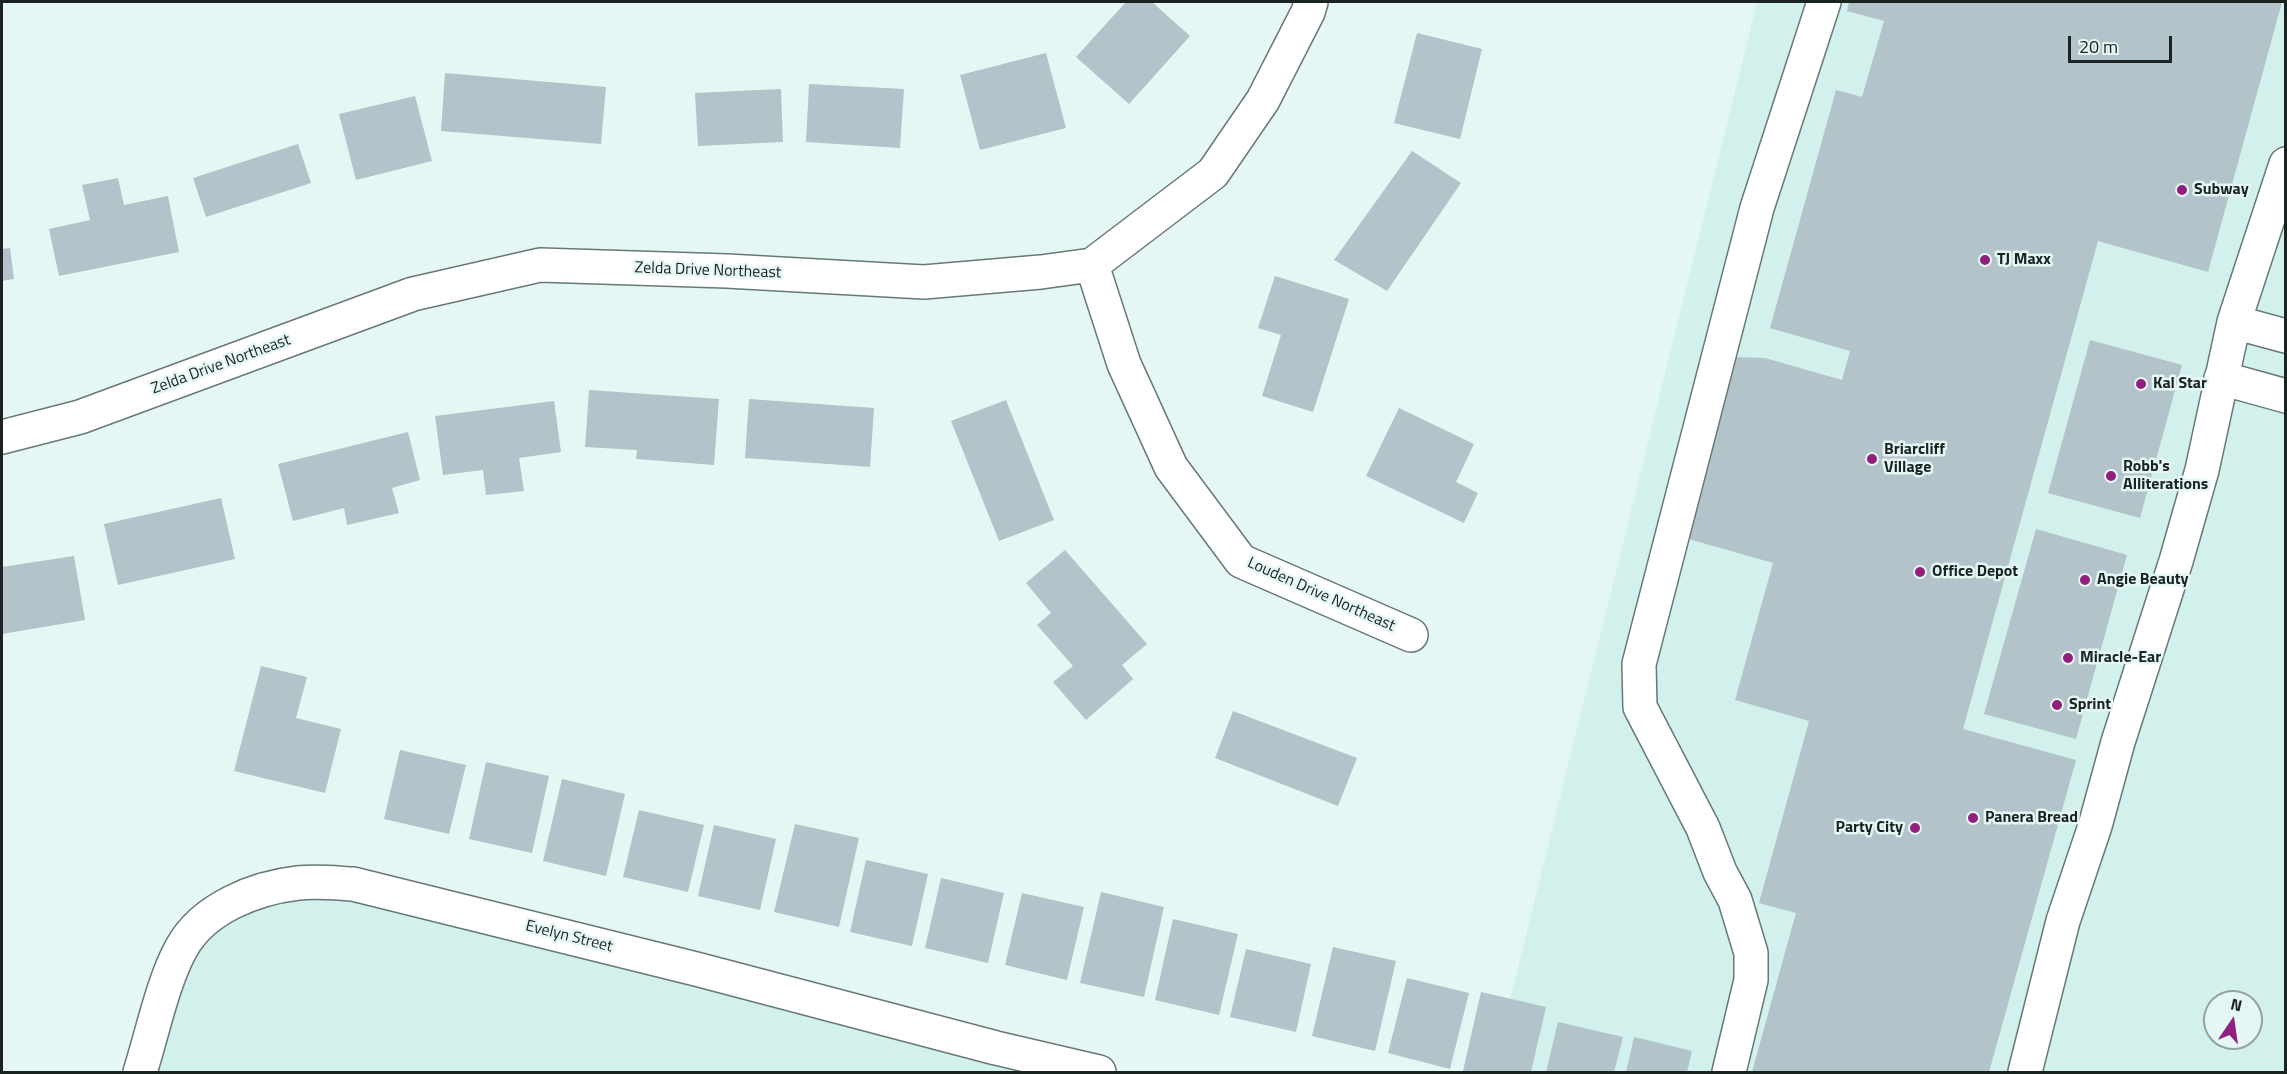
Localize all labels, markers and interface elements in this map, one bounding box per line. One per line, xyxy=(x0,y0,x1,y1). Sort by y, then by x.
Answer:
scale bar xyxy=(2071,24,2174,62)
text: 20 m xyxy=(2079,33,2118,60)
place label: Subway xyxy=(2194,180,2249,200)
marker: Subway xyxy=(2175,183,2189,197)
place label: TJ Maxx xyxy=(1997,250,2051,270)
marker: TJ Maxx xyxy=(1978,253,1992,267)
street label: Zelda Drive Northeast xyxy=(634,259,782,283)
street label: Zelda Drive Northeast xyxy=(149,331,293,399)
place label: Kal Star xyxy=(2153,374,2207,394)
marker: Kal Star xyxy=(2134,377,2148,391)
place label: Briarcliff Village xyxy=(1884,440,1945,478)
marker: Briarcliff Village xyxy=(1865,452,1879,466)
place label: Robb's Alliterations xyxy=(2123,457,2208,495)
marker: Robb's Alliterations xyxy=(2104,469,2118,483)
street label: Louden Drive Northeast xyxy=(1244,554,1398,636)
place label: Office Depot xyxy=(1932,562,2018,582)
marker: Office Depot xyxy=(1913,565,1927,579)
place label: Angie Beauty xyxy=(2097,570,2189,590)
marker: Angie Beauty xyxy=(2078,573,2092,587)
place label: Miracle-Ear xyxy=(2080,648,2161,668)
marker: Miracle-Ear xyxy=(2061,651,2075,665)
place label: Sprint xyxy=(2069,695,2111,715)
marker: Sprint xyxy=(2050,698,2064,712)
place label: Panera Bread xyxy=(1985,808,2078,828)
marker: Panera Bread xyxy=(1966,811,1980,825)
place label: Party City xyxy=(1836,818,1903,838)
marker: Party City xyxy=(1908,821,1922,835)
street label: Evelyn Street xyxy=(523,917,615,957)
north arrow xyxy=(2203,990,2263,1050)
text: N xyxy=(2228,991,2245,1017)

